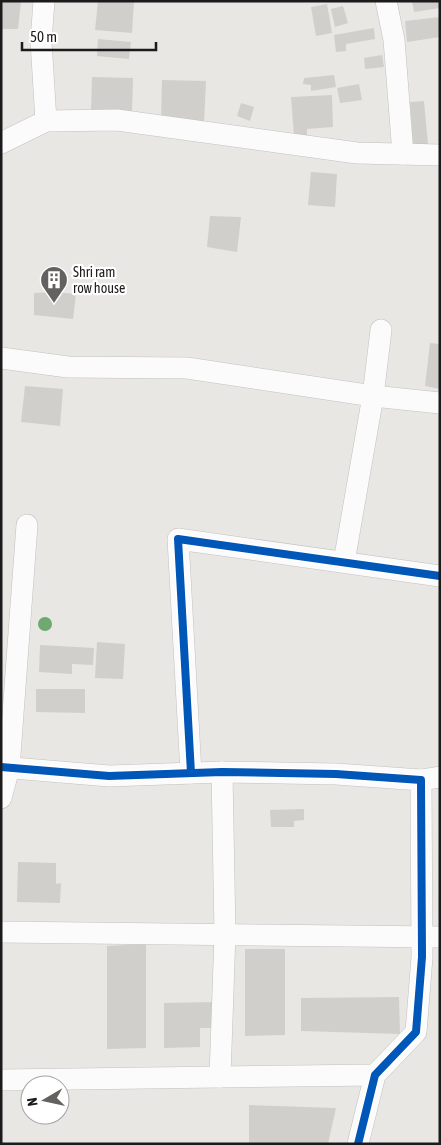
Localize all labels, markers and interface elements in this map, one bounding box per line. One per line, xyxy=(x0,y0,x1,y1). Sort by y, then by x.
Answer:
scale bar xyxy=(22,20,156,52)
text: 50 m xyxy=(30,28,57,45)
place label: Shri ram row house xyxy=(73,264,125,296)
building icon: Shri ram row house xyxy=(39,265,69,304)
north arrow xyxy=(20,1075,70,1125)
text: N xyxy=(24,1097,41,1107)

